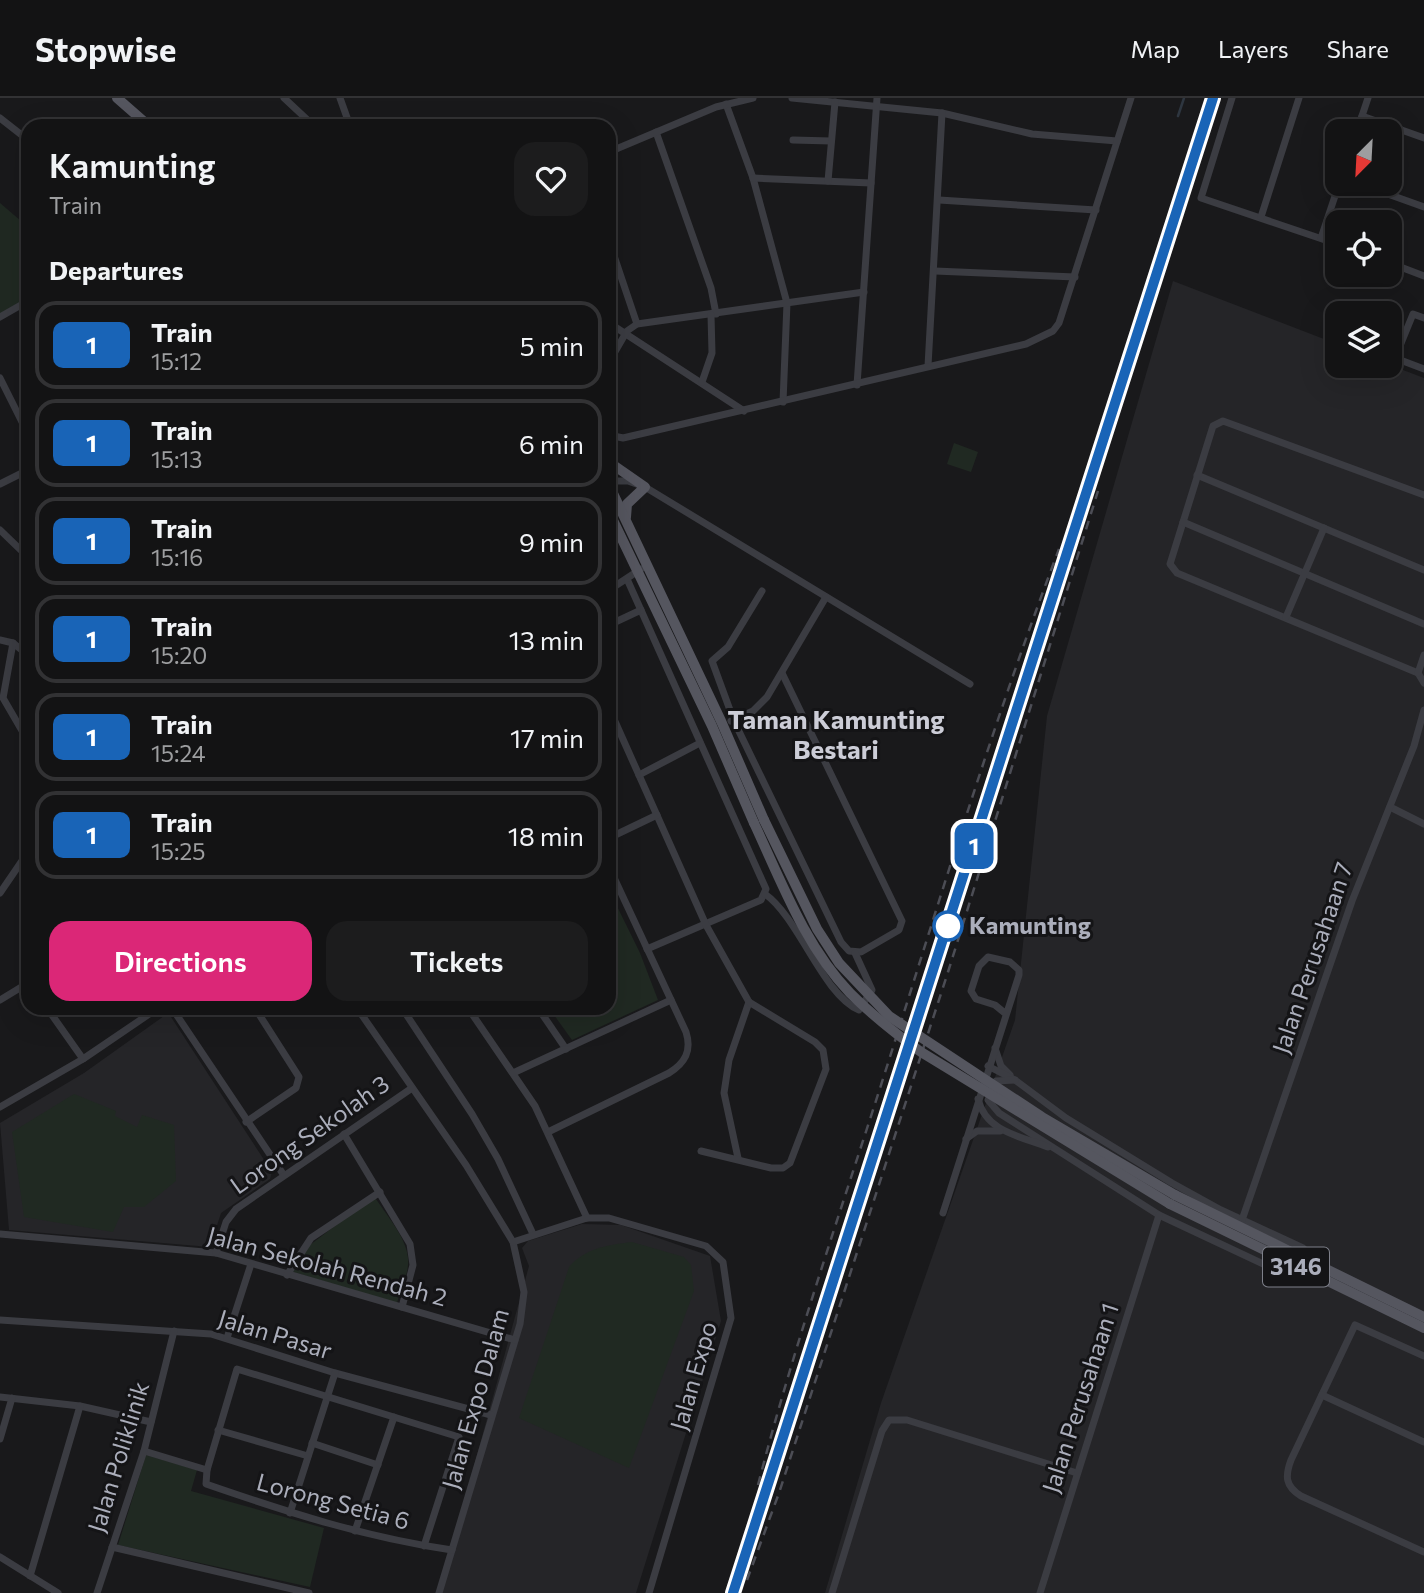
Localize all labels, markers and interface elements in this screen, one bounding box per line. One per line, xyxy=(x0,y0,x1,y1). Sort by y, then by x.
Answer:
text: Stopwise xyxy=(35,28,176,69)
text: Map xyxy=(1131,34,1180,63)
text: Layers xyxy=(1218,34,1289,63)
text: Share xyxy=(1327,34,1389,63)
north arrow xyxy=(1325,119,1402,196)
map controls xyxy=(1325,119,1402,378)
button: heart xyxy=(514,142,588,216)
text: Kamunting xyxy=(49,144,216,185)
text: Train xyxy=(49,191,102,219)
button: locate xyxy=(1325,210,1402,287)
text: Departures xyxy=(49,254,184,285)
button: layers xyxy=(1325,301,1402,378)
text: Train xyxy=(151,316,213,347)
text: 1 xyxy=(86,330,97,359)
text: 5 min xyxy=(520,330,584,361)
text: 15:12 xyxy=(151,347,202,375)
text: Train xyxy=(151,414,213,445)
text: 1 xyxy=(86,428,97,457)
text: 6 min xyxy=(519,428,584,459)
text: 15:13 xyxy=(151,445,202,473)
text: Train xyxy=(151,512,213,543)
text: 1 xyxy=(86,526,97,555)
text: 9 min xyxy=(519,526,584,557)
text: 15:16 xyxy=(151,543,203,571)
text: Train xyxy=(151,610,213,641)
text: 1 xyxy=(86,624,97,653)
text: 13 min xyxy=(509,624,584,655)
text: 15:20 xyxy=(151,641,207,669)
district label: Taman Kamunting Bestari xyxy=(727,703,945,764)
text: Train xyxy=(151,708,213,739)
text: 1 xyxy=(86,722,97,751)
text: 17 min xyxy=(510,722,584,753)
text: 15:24 xyxy=(151,739,206,767)
text: Train xyxy=(151,806,213,837)
text: 1 xyxy=(86,820,97,849)
text: 18 min xyxy=(508,820,584,851)
line badge: 1 xyxy=(951,823,997,869)
text: 1 xyxy=(969,831,979,860)
text: 15:25 xyxy=(151,837,205,865)
street label: Jalan Perusahaan 7 xyxy=(1265,858,1358,1057)
place label: Kamunting xyxy=(969,910,1091,939)
marker: Kamunting xyxy=(933,911,963,941)
button: Directions xyxy=(49,921,312,1001)
button: Tickets xyxy=(326,921,588,1001)
street label: Lorong Sekolah 3 xyxy=(224,1068,394,1199)
street label: Jalan Sekolah Rendah 2 xyxy=(204,1220,450,1312)
road number: 3146 xyxy=(1263,1248,1329,1286)
street label: Jalan Perusahaan 1 xyxy=(1035,1299,1124,1496)
street label: Jalan Pasar xyxy=(215,1303,336,1365)
street label: Jalan Expo Dalam xyxy=(435,1305,514,1492)
street label: Jalan Expo xyxy=(663,1318,722,1433)
street label: Jalan Poliklinik xyxy=(81,1378,154,1535)
street label: Lorong Setia 6 xyxy=(254,1466,413,1535)

